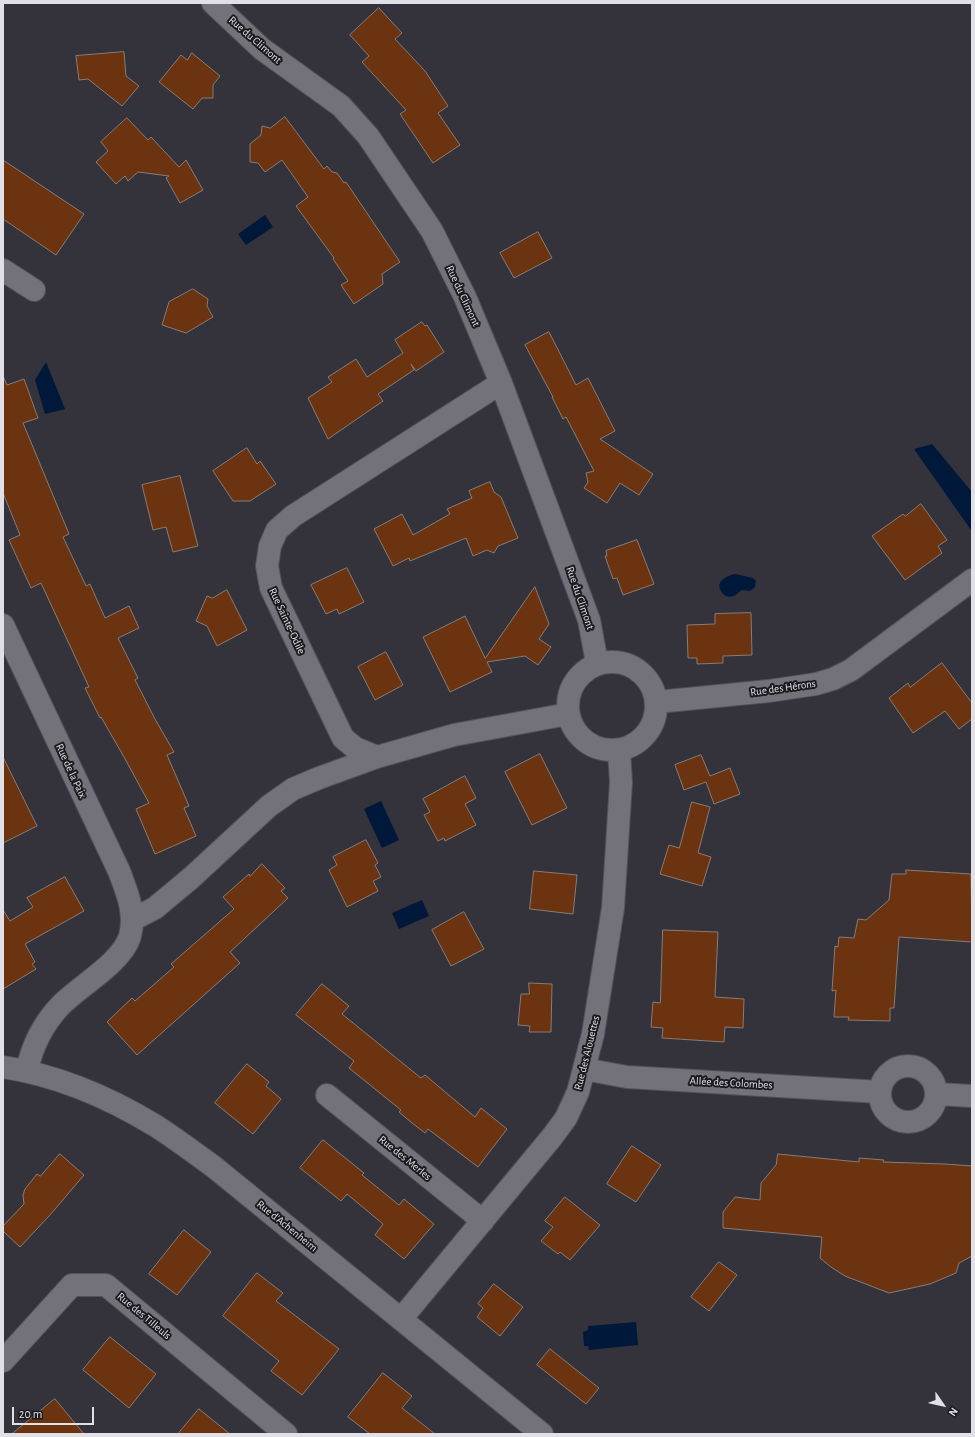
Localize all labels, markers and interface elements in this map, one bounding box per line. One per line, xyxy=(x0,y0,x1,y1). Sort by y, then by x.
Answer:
street label: Rue du Climont xyxy=(226,13,284,67)
street label: Rue du Climont xyxy=(443,263,483,329)
street label: Rue du Climont xyxy=(563,565,597,631)
street label: Rue Sainte-Odile xyxy=(266,586,308,656)
street label: Rue des Hérons xyxy=(749,677,817,699)
street label: Rue de la Paix xyxy=(53,742,89,800)
street label: Rue des Alouettes xyxy=(571,1014,603,1092)
street label: Allée des Colombes xyxy=(689,1074,773,1092)
street label: Rue des Merles xyxy=(376,1133,434,1183)
street label: Rue d'Achenheim xyxy=(254,1197,320,1255)
street label: Rue des Tilleuls xyxy=(114,1290,174,1342)
north arrow xyxy=(923,1385,963,1425)
scale bar xyxy=(14,1399,96,1425)
text: N xyxy=(947,1406,960,1418)
text: 20 m xyxy=(19,1408,42,1420)

